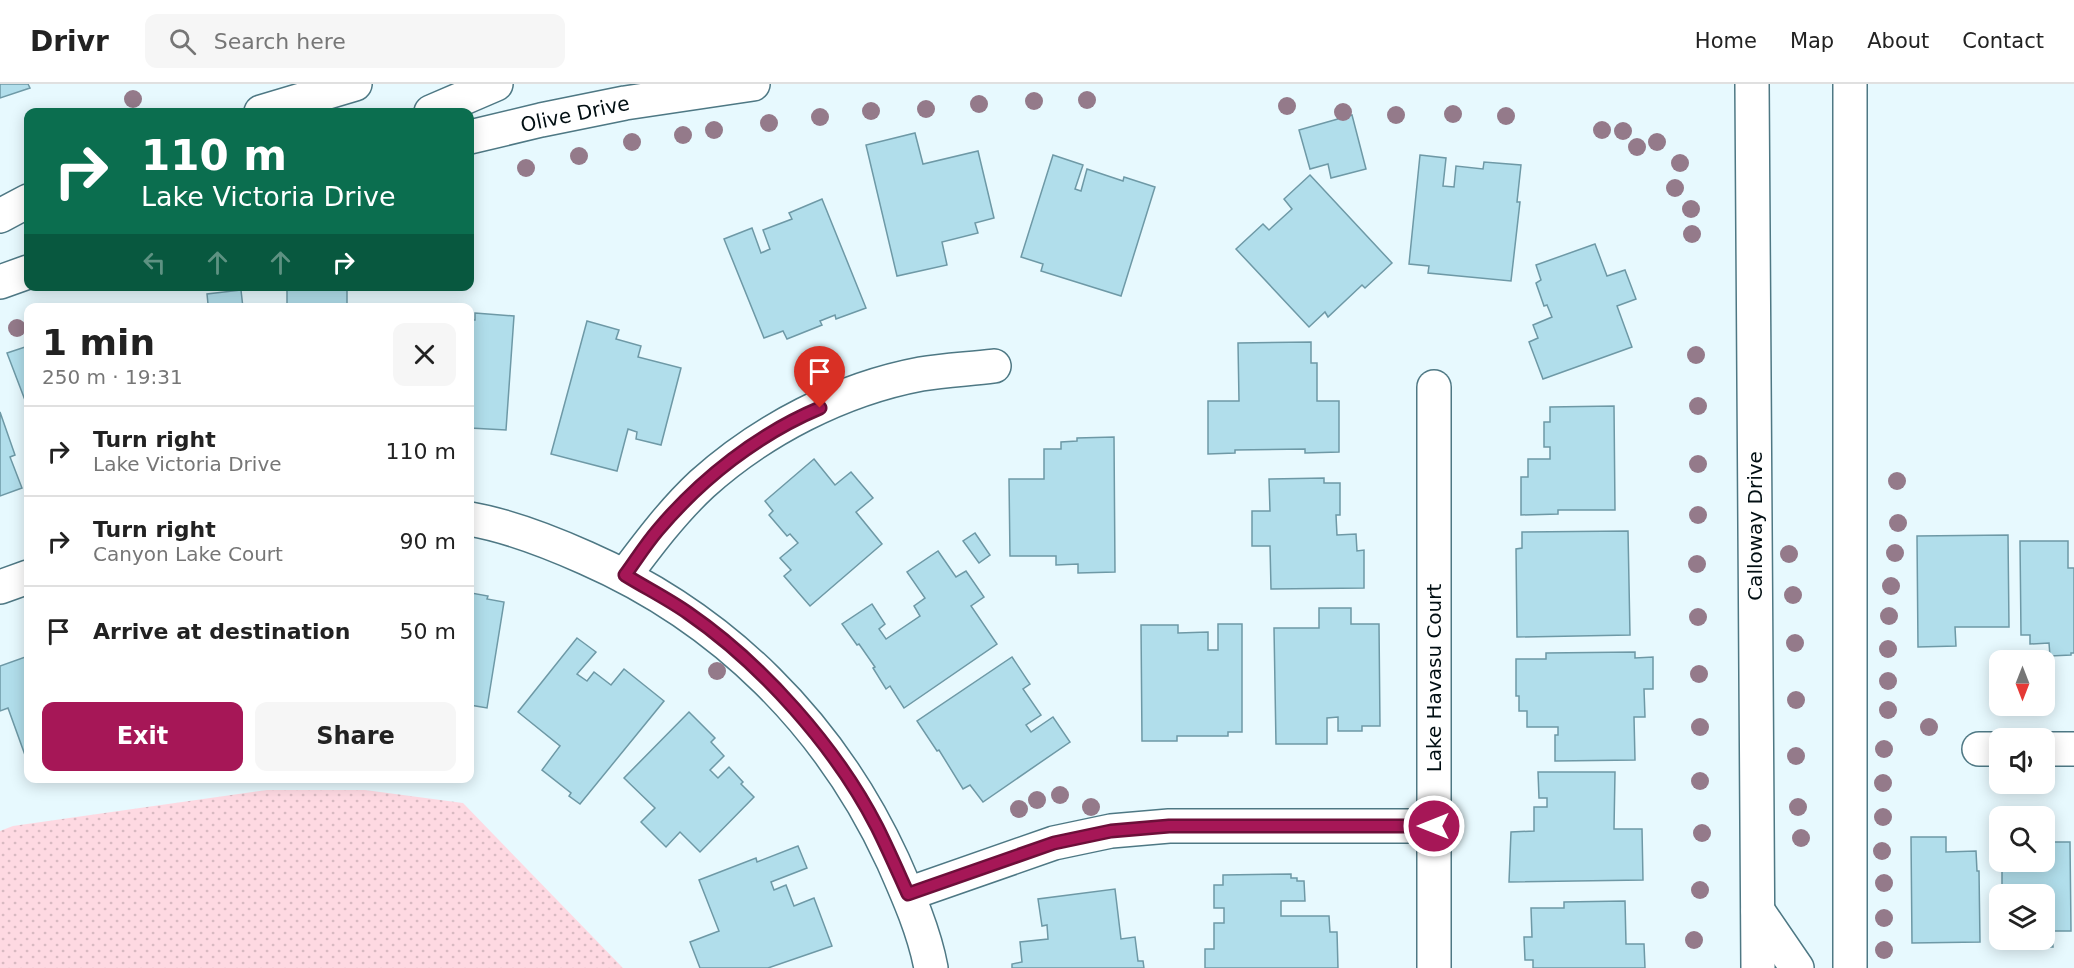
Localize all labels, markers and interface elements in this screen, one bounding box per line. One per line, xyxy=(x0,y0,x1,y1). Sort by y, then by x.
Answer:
search box xyxy=(145,14,565,68)
text: Drivr xyxy=(30,25,109,58)
icon: search xyxy=(166,25,199,58)
text: Search here xyxy=(214,29,346,54)
text: Home xyxy=(1695,29,1757,53)
text: Map xyxy=(1790,29,1834,53)
text: About xyxy=(1867,29,1929,53)
text: Contact xyxy=(1962,29,2044,53)
street label: Olive Drive xyxy=(518,91,632,137)
text: 110 m xyxy=(141,131,287,180)
icon: right xyxy=(42,132,120,210)
text: Lake Victoria Drive xyxy=(141,181,396,212)
icon: left xyxy=(138,246,171,279)
icon: ahead xyxy=(201,246,234,279)
icon: ahead xyxy=(264,246,297,279)
icon: right xyxy=(327,246,360,279)
text: 1 min xyxy=(42,322,155,363)
button: close xyxy=(393,323,456,386)
pin xyxy=(794,346,845,408)
icon: arrive xyxy=(803,355,836,388)
text: 250 m · 19:31 xyxy=(42,365,183,389)
text: Turn right xyxy=(93,427,216,452)
icon: right xyxy=(42,435,75,468)
text: 110 m xyxy=(386,439,456,464)
street label: Calloway Drive xyxy=(1743,451,1767,601)
text: Lake Victoria Drive xyxy=(93,452,282,476)
text: Turn right xyxy=(93,517,216,542)
icon: right xyxy=(42,525,75,558)
text: 90 m xyxy=(400,529,456,554)
text: Canyon Lake Court xyxy=(93,542,283,566)
street label: Lake Havasu Court xyxy=(1422,583,1446,772)
icon: arrive xyxy=(42,615,75,648)
text: Arrive at destination xyxy=(93,619,350,644)
text: 50 m xyxy=(400,619,456,644)
north arrow xyxy=(1989,650,2055,716)
map controls xyxy=(1989,650,2055,950)
button: Exit xyxy=(42,702,243,771)
button: Share xyxy=(255,702,456,771)
button: sound xyxy=(1989,728,2055,794)
position arrow xyxy=(1402,794,1466,858)
button: search xyxy=(1989,806,2055,872)
button: layers xyxy=(1989,884,2055,950)

